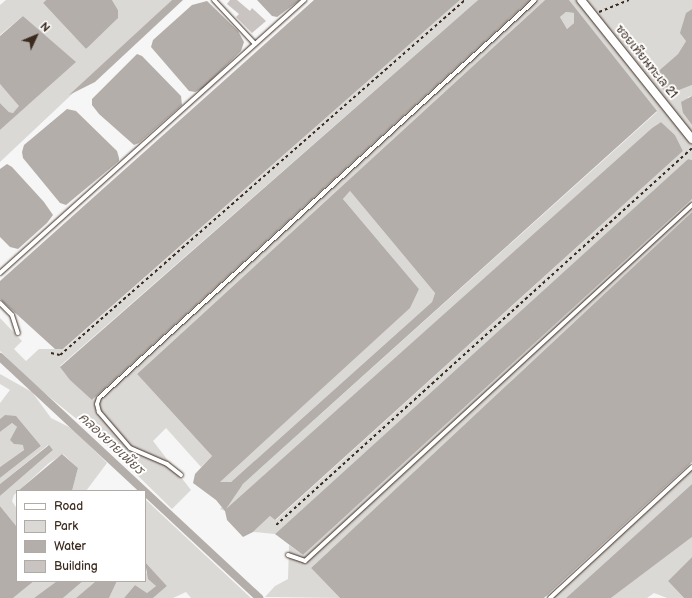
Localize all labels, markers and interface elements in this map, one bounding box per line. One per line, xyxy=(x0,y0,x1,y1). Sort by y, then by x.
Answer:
north arrow xyxy=(16,16,56,56)
text: N xyxy=(37,20,53,35)
street label: ซอยเทียนทะเล 21 xyxy=(612,22,680,102)
water label: คลองยายเพียร xyxy=(75,410,147,478)
legend xyxy=(16,490,146,582)
text: Road xyxy=(54,499,83,514)
text: Park xyxy=(54,519,78,534)
text: Water xyxy=(54,539,86,554)
text: Building xyxy=(54,559,98,574)

